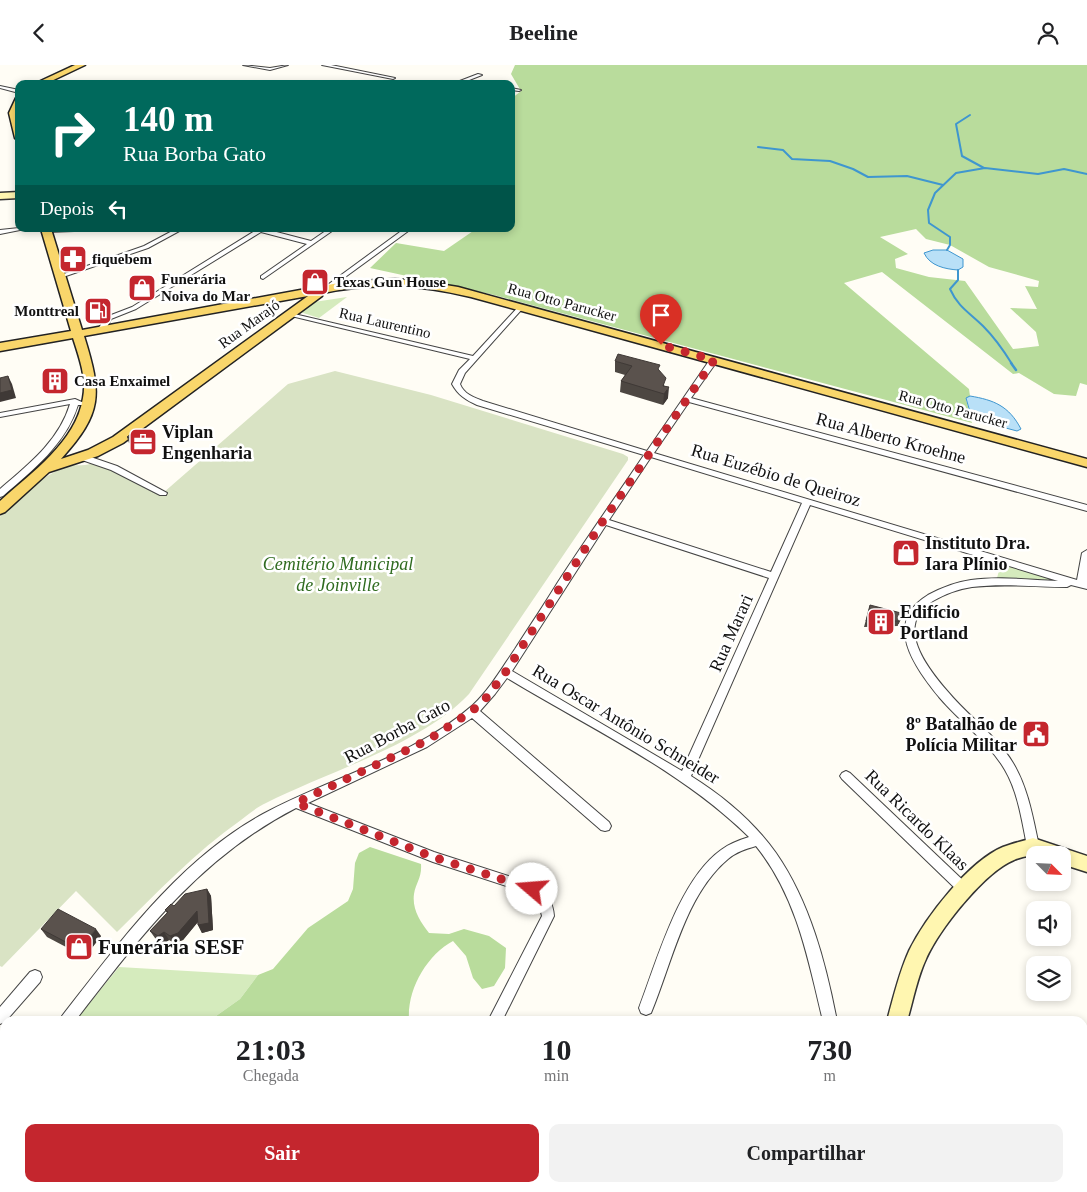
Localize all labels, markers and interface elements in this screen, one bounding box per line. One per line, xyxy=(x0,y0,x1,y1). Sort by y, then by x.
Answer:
icon: back xyxy=(25,19,53,47)
icon: person xyxy=(1034,19,1062,47)
text: Beeline xyxy=(509,20,578,45)
icon: right xyxy=(40,100,105,165)
text: 140 m xyxy=(123,100,213,139)
text: Rua Borba Gato xyxy=(123,141,266,166)
icon: left xyxy=(104,195,132,223)
text: Depois xyxy=(40,198,94,219)
pharmacy icon: fiquebem xyxy=(58,244,88,274)
place label: fiquebem xyxy=(92,251,153,267)
shop icon: Texas Gun House xyxy=(300,267,330,297)
place label: Funerária Noiva do Mar xyxy=(161,271,251,304)
shop icon: Funerária Noiva do Mar xyxy=(127,273,157,303)
place label: Texas Gun House xyxy=(334,274,446,290)
street label: Rua Otto Parucker xyxy=(506,280,618,324)
pin xyxy=(640,294,682,345)
fuel station icon: Monttreal xyxy=(83,296,113,326)
street label: Rua Marajó xyxy=(215,297,283,351)
icon: arrive xyxy=(647,301,675,329)
place label: Monttreal xyxy=(14,303,79,319)
street label: Rua Laurentino xyxy=(338,305,432,341)
building icon: Casa Enxaimel xyxy=(40,366,70,396)
place label: Casa Enxaimel xyxy=(74,373,170,389)
street label: Rua Otto Parucker xyxy=(897,387,1009,431)
street label: Rua Alberto Kroehne xyxy=(814,408,968,468)
place label: Viplan Engenharia xyxy=(162,422,252,463)
office icon: Viplan Engenharia xyxy=(128,427,158,457)
street label: Rua Euzébio de Queiroz xyxy=(689,440,863,510)
place label: Instituto Dra. Iara Plínio xyxy=(925,533,1030,574)
shop icon: Instituto Dra. Iara Plínio xyxy=(891,538,921,568)
park label: Cemitério Municipal de Joinville xyxy=(263,554,413,595)
street label: Rua Marari xyxy=(705,591,757,675)
place label: Edifício Portland xyxy=(900,602,968,643)
building icon: Edifício Portland xyxy=(866,607,896,637)
street label: Rua Oscar Antônio Schneider xyxy=(529,660,723,788)
street label: Rua Borba Gato xyxy=(341,695,453,767)
place label: 8º Batalhão de Polícia Militar xyxy=(906,714,1017,755)
public building icon: 8º Batalhão de Polícia Militar xyxy=(1021,719,1051,749)
street label: Rua Ricardo Klaas xyxy=(861,766,973,874)
north arrow xyxy=(1026,846,1071,891)
map controls xyxy=(1026,846,1071,1001)
position arrow xyxy=(505,862,557,914)
button: sound xyxy=(1026,901,1071,946)
shop icon: Funerária SESF xyxy=(64,932,94,962)
place label: Funerária SESF xyxy=(98,935,244,959)
button: layers xyxy=(1026,956,1071,1001)
text: 21:03 xyxy=(236,1033,306,1066)
text: 10 xyxy=(542,1033,572,1066)
text: 730 xyxy=(807,1033,852,1066)
text: Chegada xyxy=(243,1067,299,1084)
text: min xyxy=(544,1067,569,1084)
text: m xyxy=(824,1067,836,1084)
button: Sair xyxy=(25,1124,539,1182)
button: Compartilhar xyxy=(549,1124,1063,1182)

